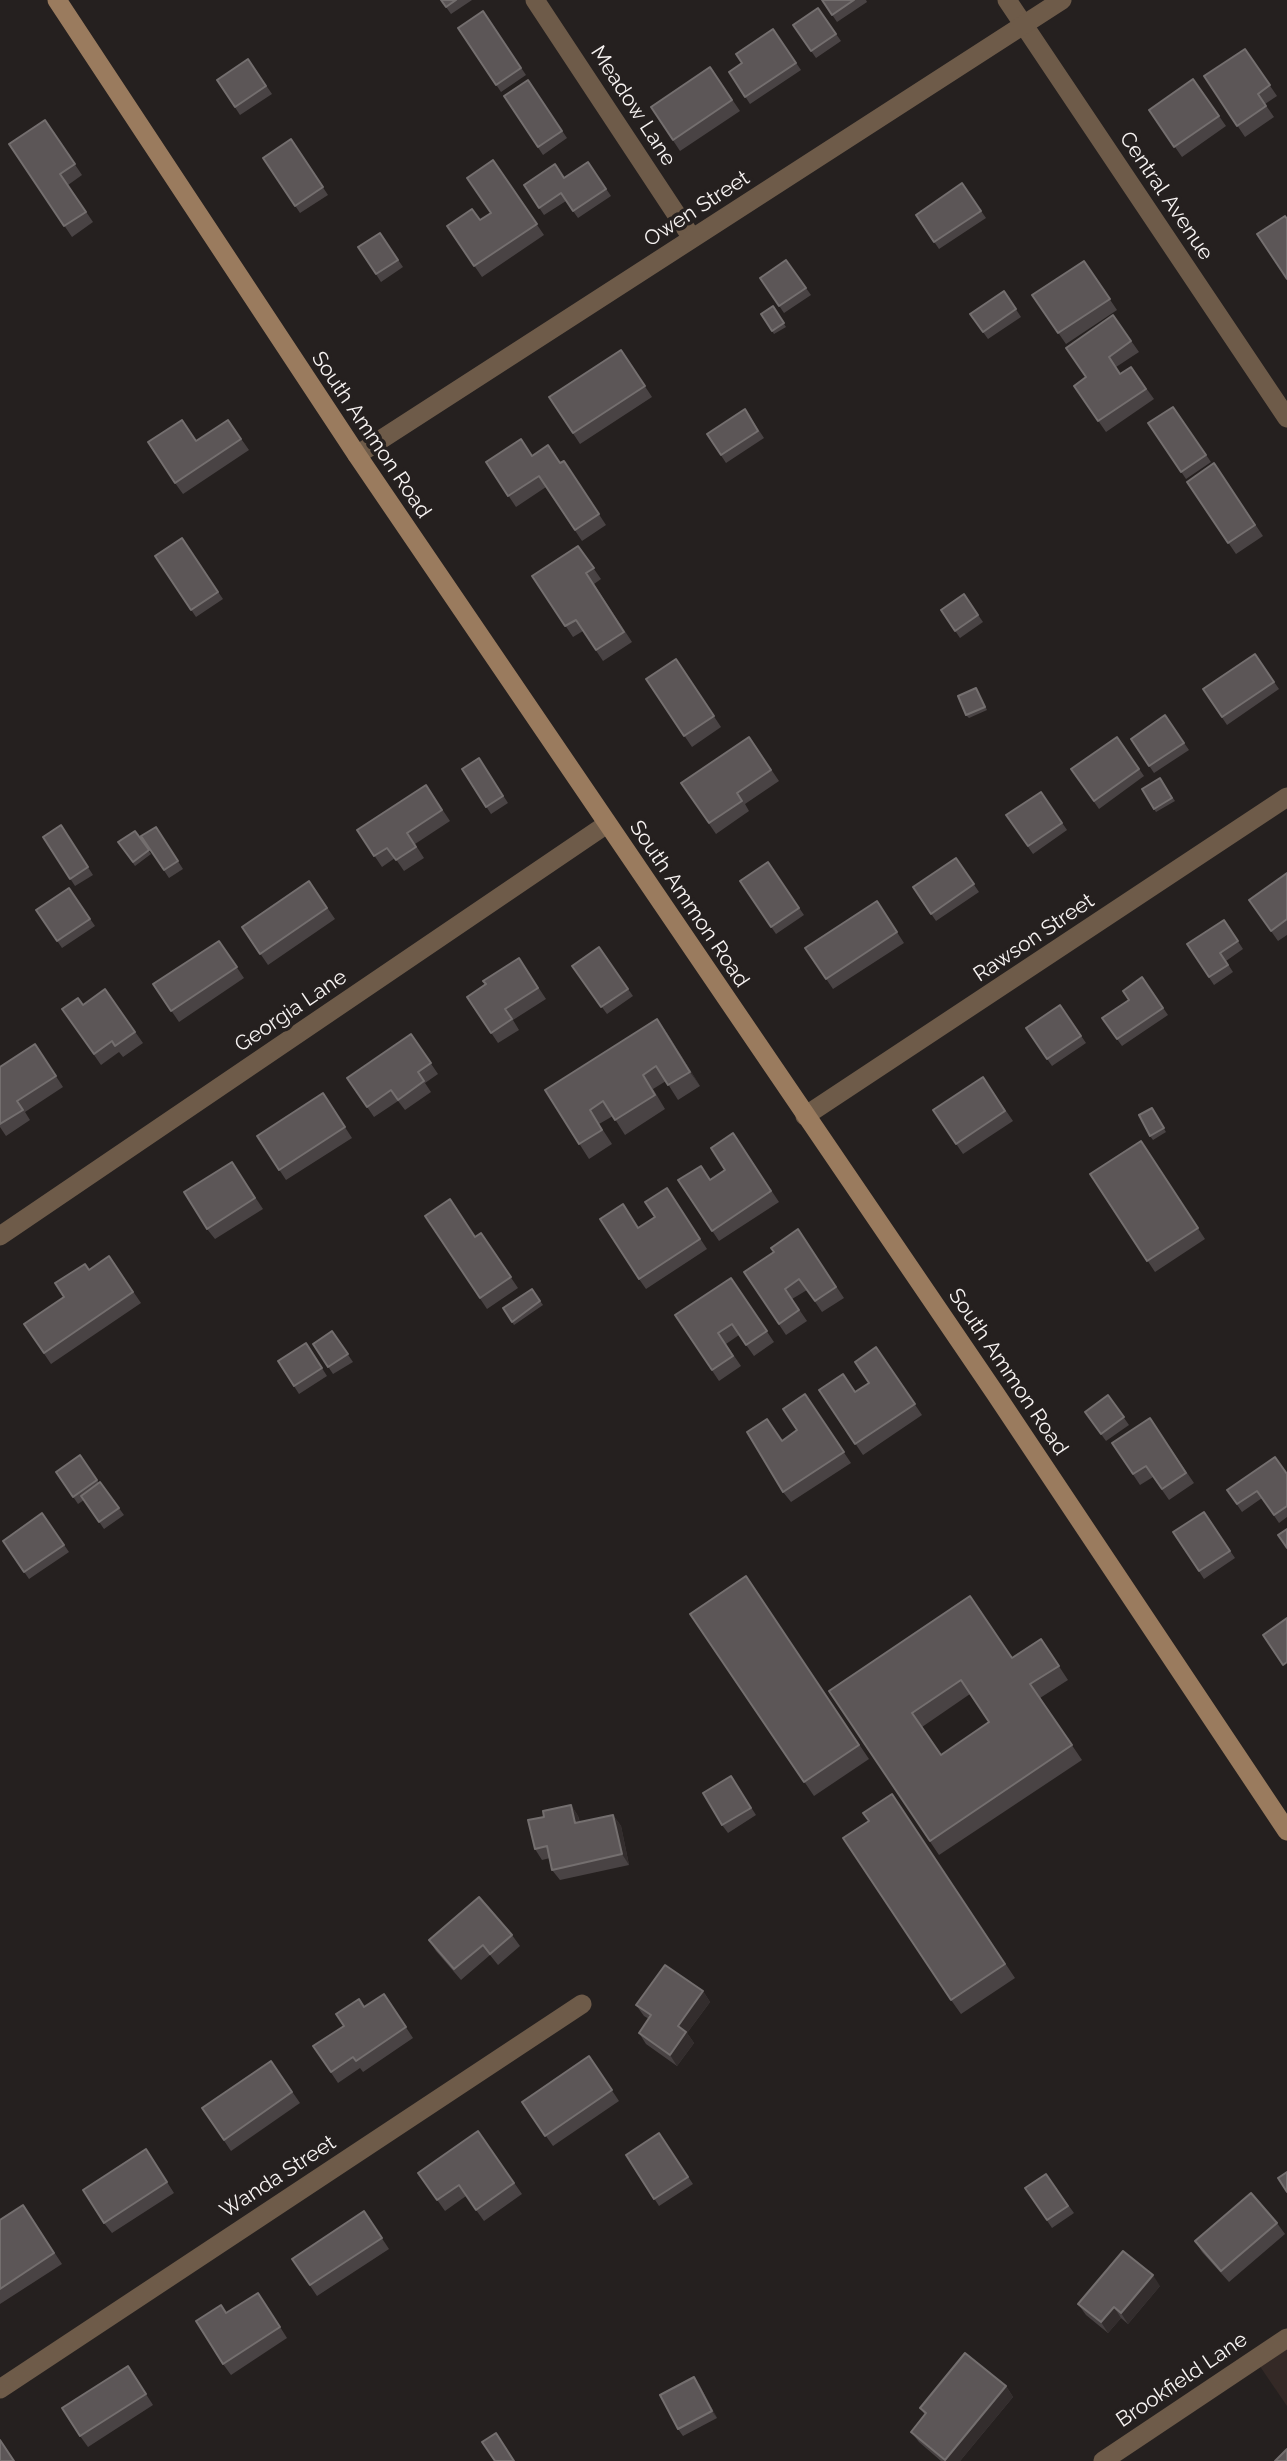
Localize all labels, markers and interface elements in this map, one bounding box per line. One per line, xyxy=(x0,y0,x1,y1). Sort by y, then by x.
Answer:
street label: Meadow Lane xyxy=(585,41,681,171)
street label: Central Avenue xyxy=(1114,127,1218,265)
street label: Owen Street xyxy=(640,166,754,252)
street label: South Ammon Road xyxy=(306,347,436,523)
street label: South Ammon Road xyxy=(624,816,754,992)
street label: Rawson Street xyxy=(969,888,1099,988)
street label: Georgia Lane xyxy=(230,964,352,1058)
street label: South Ammon Road xyxy=(943,1284,1073,1460)
street label: Wanda Street xyxy=(216,2130,340,2224)
street label: Brookfield Lane xyxy=(1112,2327,1252,2433)

